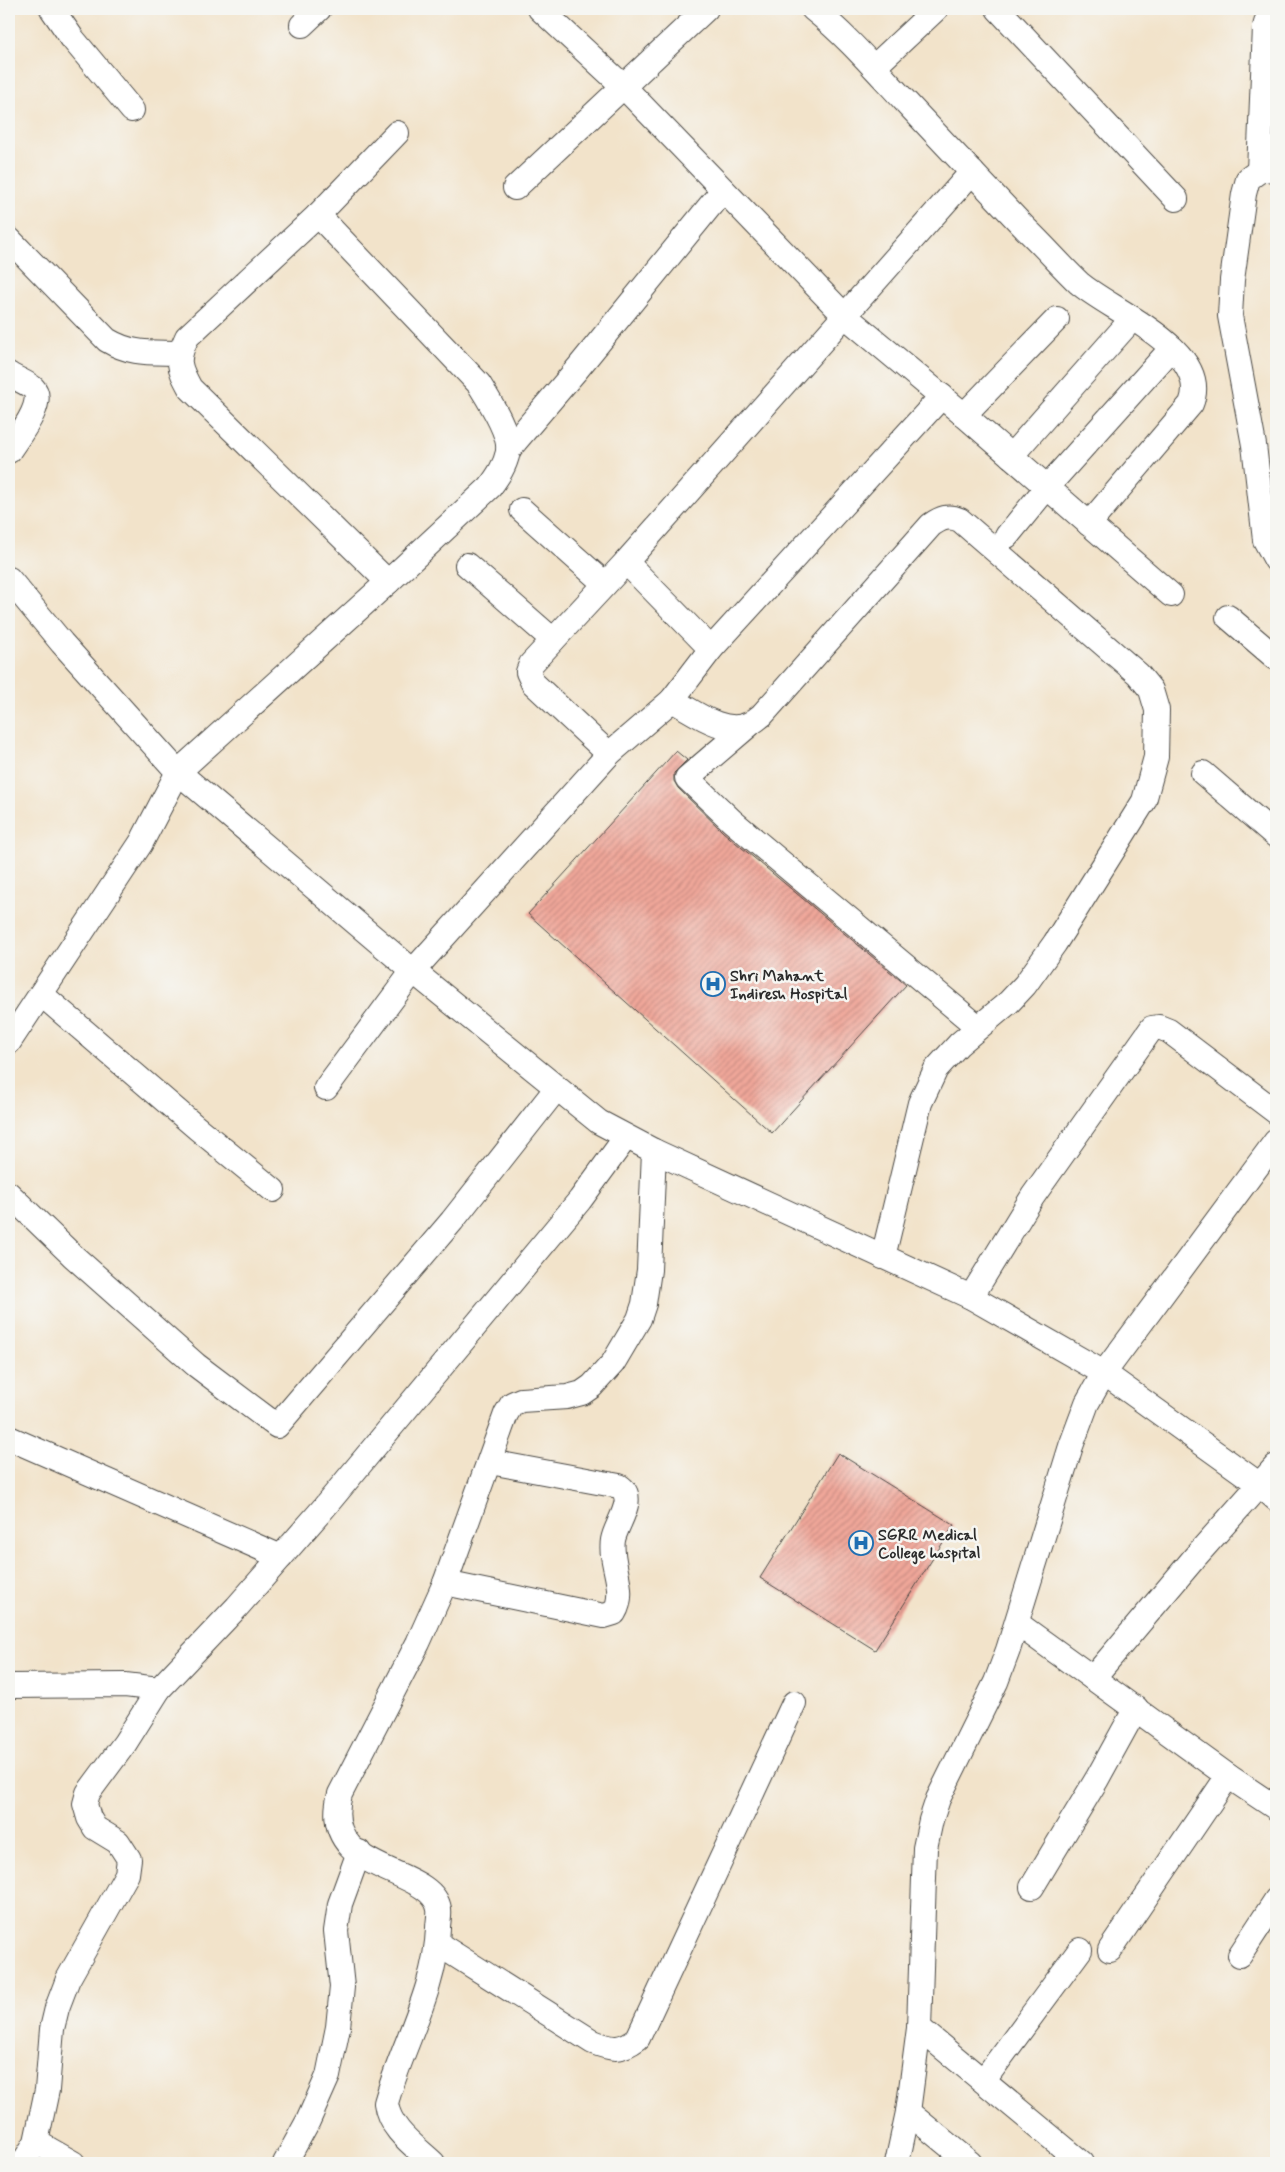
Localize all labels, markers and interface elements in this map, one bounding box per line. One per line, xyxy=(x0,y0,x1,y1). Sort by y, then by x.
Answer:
place label: Shri Mahant Indiresh Hospital xyxy=(730,966,847,1005)
hospital icon: Shri Mahant Indiresh Hospital xyxy=(700,971,726,997)
place label: SGRR Medical College hospital xyxy=(878,1525,981,1565)
hospital icon: SGRR Medical College hospital xyxy=(848,1530,874,1556)

